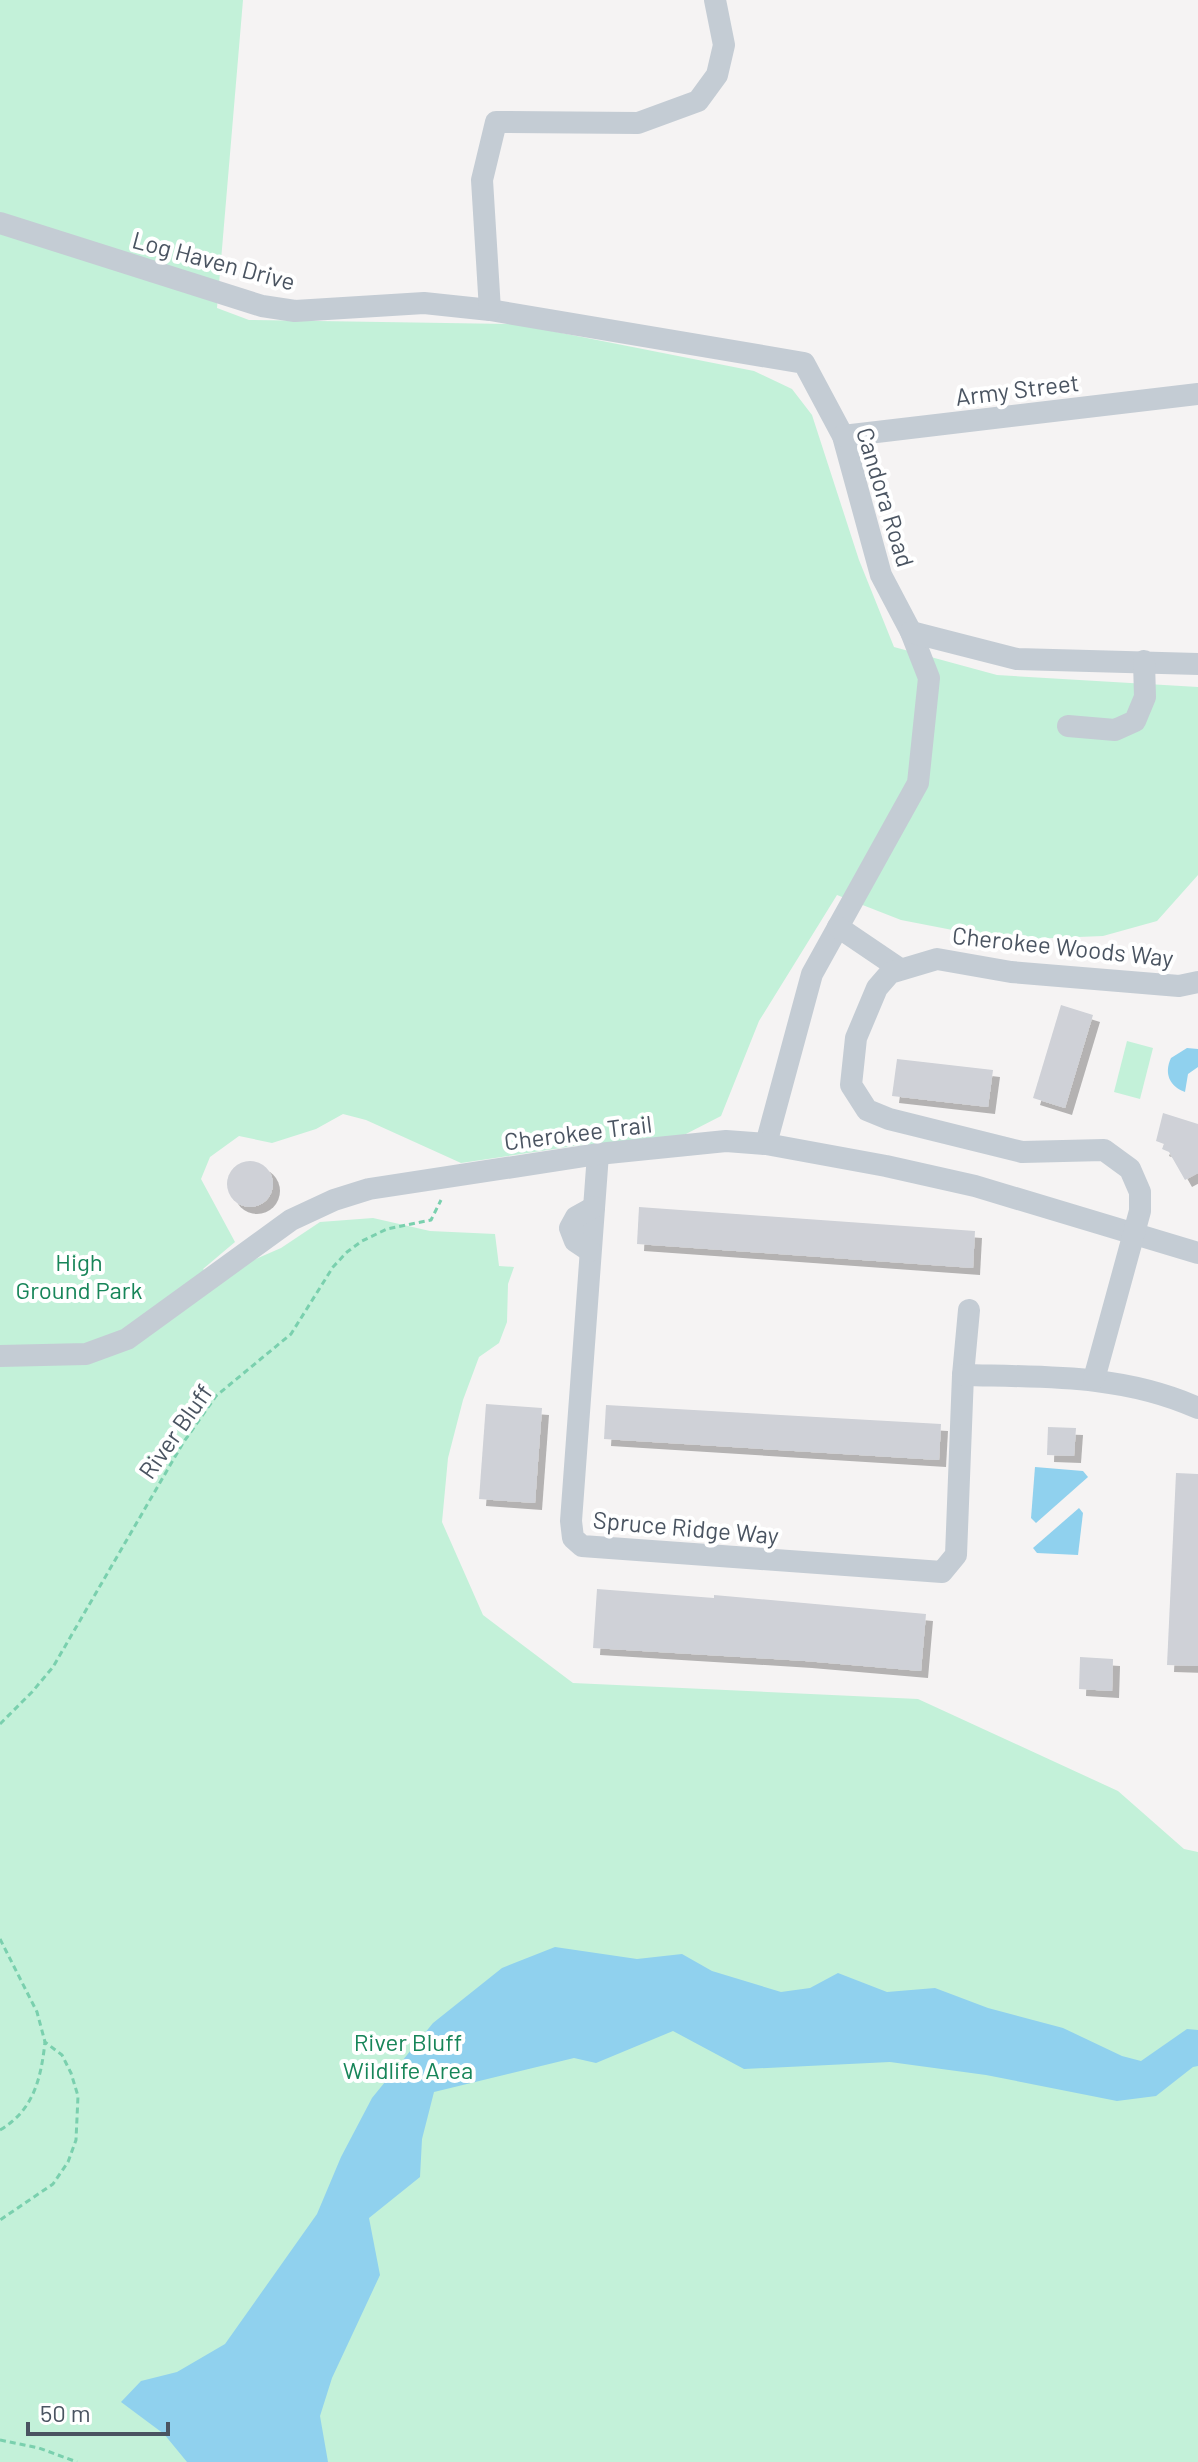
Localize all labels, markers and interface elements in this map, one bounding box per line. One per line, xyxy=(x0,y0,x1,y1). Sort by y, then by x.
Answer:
street label: Log Haven Drive xyxy=(130,224,298,296)
street label: Army Street xyxy=(954,367,1080,411)
street label: Candora Road xyxy=(851,424,921,570)
street label: Cherokee Woods Way xyxy=(951,920,1175,972)
street label: Cherokee Trail xyxy=(502,1109,654,1155)
park label: High Ground Park xyxy=(15,1247,143,1304)
street label: River Bluff xyxy=(132,1378,218,1484)
street label: Spruce Ridge Way xyxy=(592,1504,780,1550)
park label: River Bluff Wildlife Area xyxy=(343,2027,473,2084)
scale bar xyxy=(28,2386,168,2436)
text: 50 m xyxy=(40,2398,91,2427)

